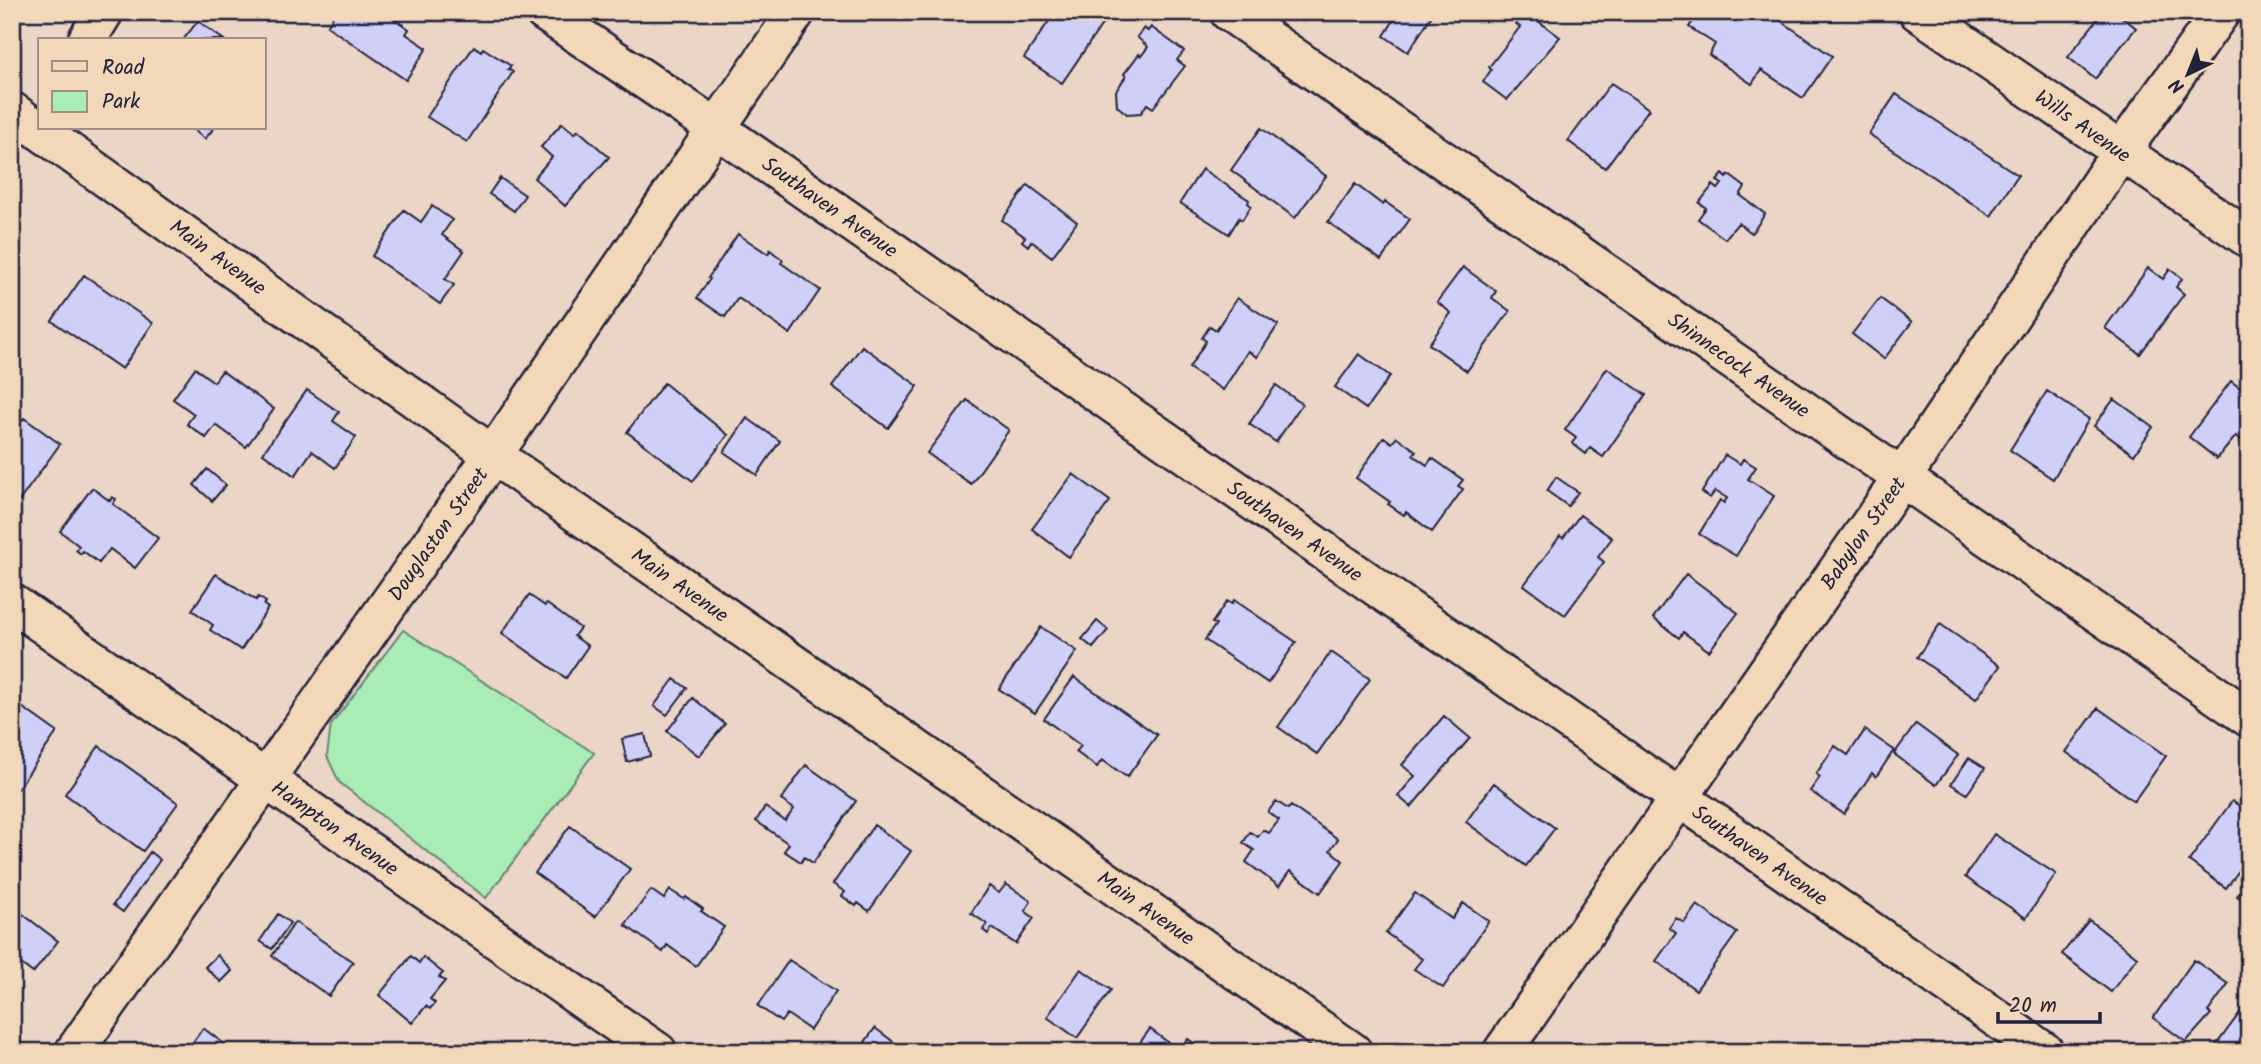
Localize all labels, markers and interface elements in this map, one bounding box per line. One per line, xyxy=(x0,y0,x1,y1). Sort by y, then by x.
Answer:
legend xyxy=(38,38,266,130)
north arrow xyxy=(2152,38,2222,108)
text: Road xyxy=(102,52,145,85)
text: N xyxy=(2163,70,2192,100)
street label: Wills Avenue xyxy=(2027,82,2137,173)
text: Park xyxy=(102,86,140,119)
street label: Southaven Avenue xyxy=(754,149,904,268)
street label: Main Avenue xyxy=(162,212,273,305)
street label: Shinnecock Avenue xyxy=(1660,305,1817,428)
street label: Douglaston Street xyxy=(381,460,498,609)
street label: Babylon Street xyxy=(1813,470,1916,597)
street label: Southaven Avenue xyxy=(1219,473,1369,592)
street label: Main Avenue xyxy=(623,540,735,632)
street label: Hampton Avenue xyxy=(263,773,405,886)
street label: Southaven Avenue xyxy=(1684,797,1834,916)
street label: Main Avenue xyxy=(1089,863,1201,955)
scale bar xyxy=(1998,980,2100,1024)
text: 20 m xyxy=(2009,990,2057,1023)

